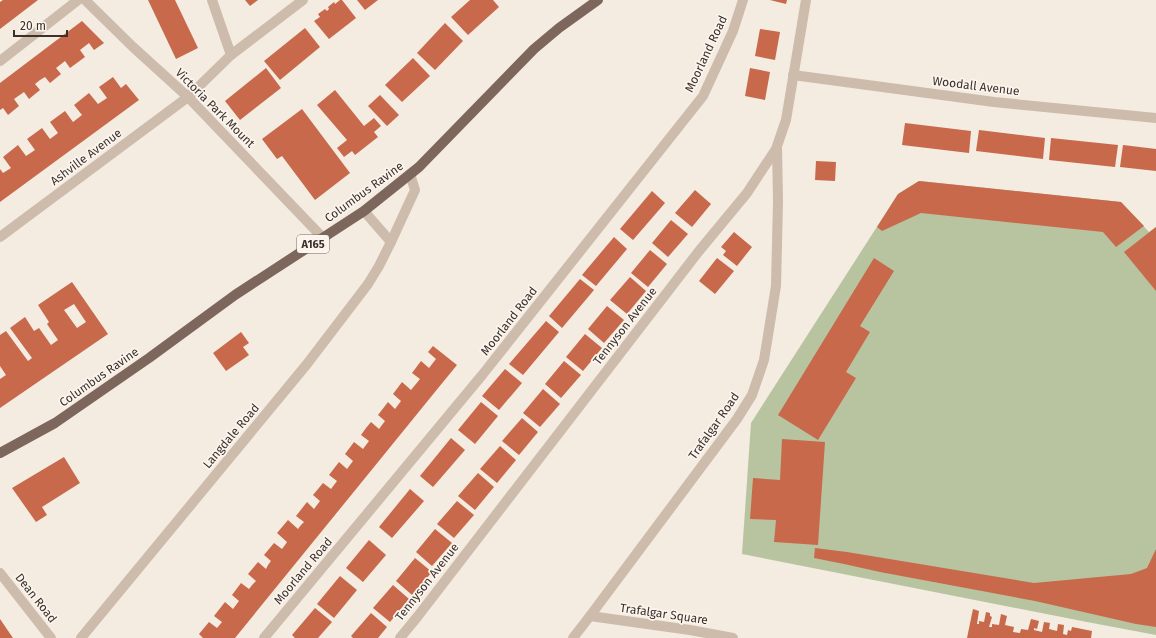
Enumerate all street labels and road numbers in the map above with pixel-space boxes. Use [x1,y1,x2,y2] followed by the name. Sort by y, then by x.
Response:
[682,13,730,95] street label: Moorland Road
[173,66,258,151] street label: Victoria Park Mount
[932,74,1020,98] street label: Woodall Avenue
[48,126,124,188] street label: Ashville Avenue
[322,159,406,225] street label: Columbus Ravine
[297,235,329,253] road number: A165
[478,284,540,358] street label: Moorland Road
[590,284,660,368] street label: Tennyson Avenue
[57,344,141,410] street label: Columbus Ravine
[686,390,742,462] street label: Trafalgar Road
[200,401,262,471] street label: Langdale Road
[271,535,335,607] street label: Moorland Road
[392,540,462,624] street label: Tennyson Avenue
[12,571,60,625] street label: Dean Road
[619,601,709,627] street label: Trafalgar Square

